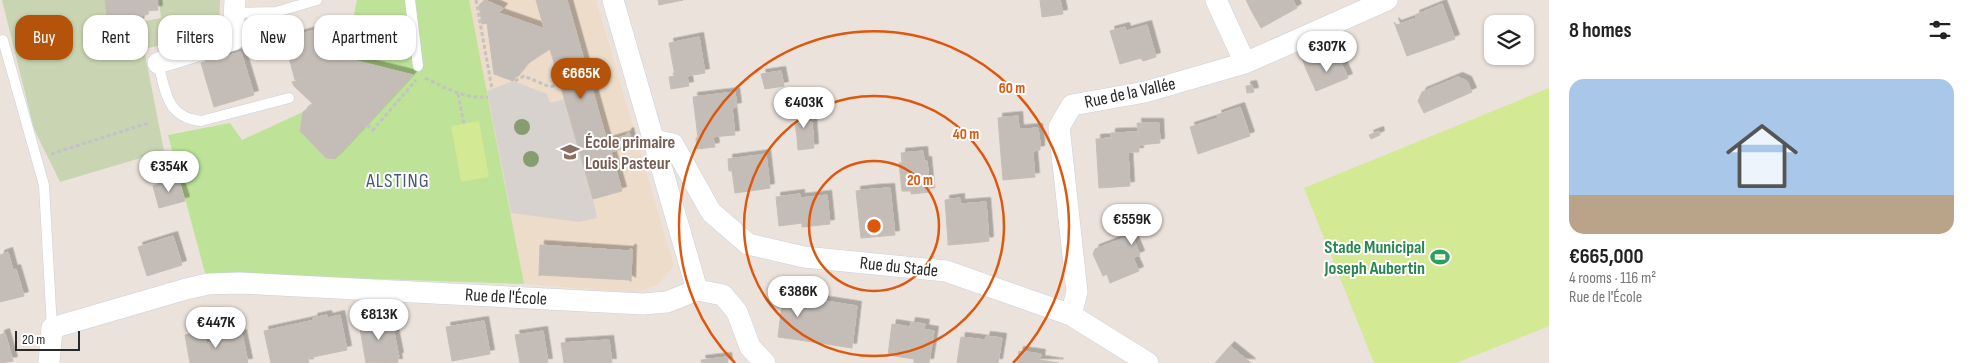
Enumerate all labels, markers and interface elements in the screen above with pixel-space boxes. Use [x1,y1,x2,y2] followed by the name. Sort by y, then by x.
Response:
[15,15,73,60] chip: Buy
[83,15,148,60] chip: Rent
[158,15,232,60] chip: Filters
[242,15,304,60] chip: New
[314,15,416,60] chip: Apartment
[1484,15,1534,65] map controls
[1484,15,1534,65] button: layers
[1926,16,1954,44] icon: filters
[1569,18,1632,43] text: 8 homes
[1292,30,1362,73] pin: €307K
[1308,37,1346,56] text: €307K
[546,58,616,100] pin: €665K
[562,64,600,83] text: €665K
[1083,73,1177,113] street label: Rue de la Vallée
[999,79,1025,98] text: 60 m
[769,86,839,129] pin: €403K
[785,93,823,112] text: €403K
[1717,111,1807,201] icon: home
[953,125,979,144] text: 40 m
[585,132,675,174] place label: École primaire Louis Pasteur
[559,141,581,163] school or university icon: École primaire Louis Pasteur
[134,150,204,193] pin: €354K
[150,157,188,176] text: €354K
[365,169,430,193] district label: ALSTING
[907,171,933,190] text: 20 m
[1097,204,1167,246] pin: €559K
[1113,210,1151,229] text: €559K
[865,217,883,235] centre of rings
[1324,237,1425,279] place label: Stade Municipal Joseph Aubertin
[1569,244,1643,269] text: €665,000
[1429,246,1451,268] sports icon: Stade Municipal Joseph Aubertin
[859,252,939,282] street label: Rue du Stade
[1569,269,1656,288] text: 4 rooms · 116 m²
[763,276,833,318] pin: €386K
[779,282,817,301] text: €386K
[464,284,548,310] street label: Rue de l'École
[1569,288,1642,307] text: Rue de l'École
[344,298,414,341] pin: €813K
[360,305,398,324] text: €813K
[181,306,251,349] pin: €447K
[197,313,235,332] text: €447K
[15,328,80,351] scale bar
[22,331,45,348] text: 20 m

